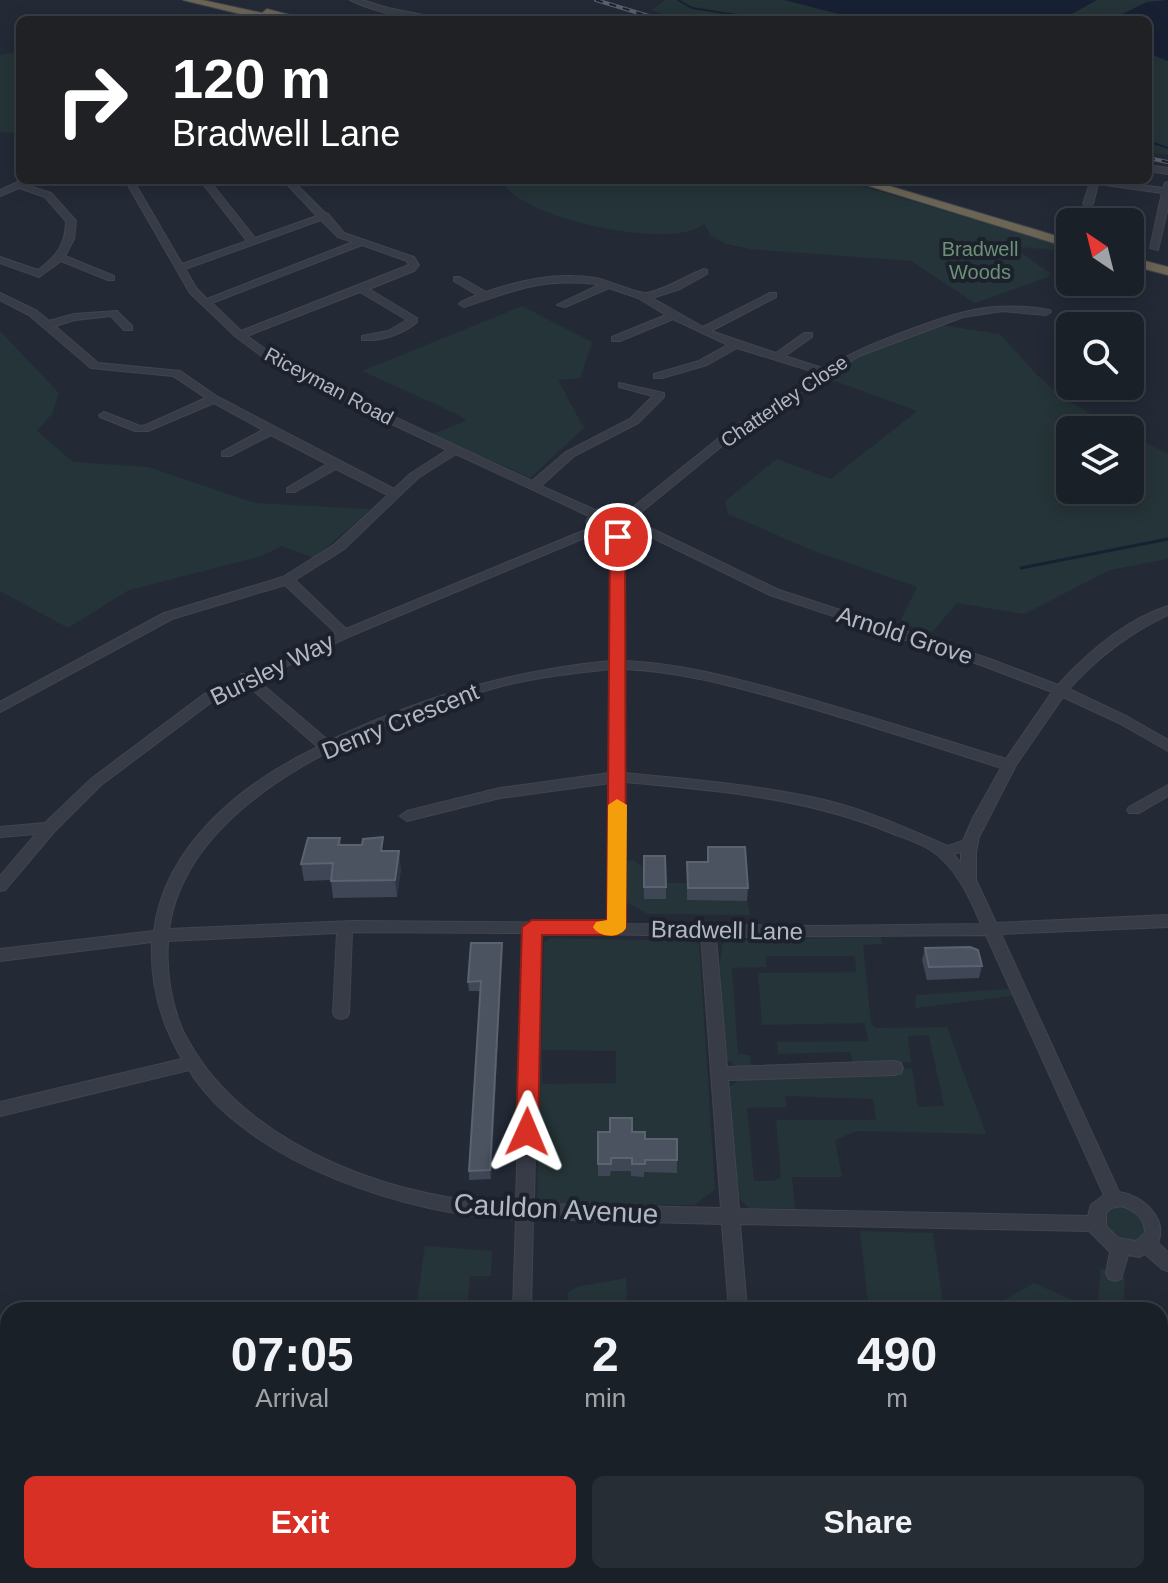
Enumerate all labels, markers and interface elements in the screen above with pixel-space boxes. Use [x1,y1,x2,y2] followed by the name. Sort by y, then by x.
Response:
[172,47,331,110] text: 120 m
[40,48,144,152] icon: right
[172,113,400,154] text: Bradwell Lane
[1056,208,1144,296] north arrow
[1056,208,1144,504] map controls
[942,238,1018,283] park label: Bradwell Woods
[1056,312,1144,400] button: search
[261,343,397,429] street label: Riceyman Road
[717,351,851,451] street label: Chatterley Close
[1056,416,1144,504] button: layers
[584,503,652,571] pin
[596,515,640,559] icon: arrive
[834,600,976,670] street label: Arnold Grove
[206,628,338,710] street label: Bursley Way
[318,677,483,765] street label: Denry Crescent
[651,915,803,945] street label: Bradwell Lane
[485,1090,569,1174] position arrow
[453,1188,659,1230] street label: Cauldon Avenue
[231,1328,354,1381] text: 07:05
[592,1328,619,1381] text: 2
[857,1328,937,1381] text: 490
[255,1383,329,1413] text: Arrival
[584,1383,626,1413] text: min
[886,1383,908,1413] text: m
[24,1476,576,1568] button: Exit
[592,1476,1144,1568] button: Share

